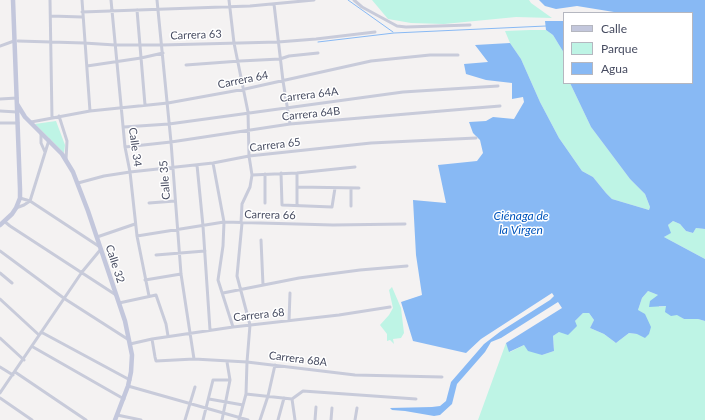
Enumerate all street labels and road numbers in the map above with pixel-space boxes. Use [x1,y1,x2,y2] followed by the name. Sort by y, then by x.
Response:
[170,28,222,42] street label: Carrera 63
[217,69,269,91] street label: Carrera 64
[279,85,339,105] street label: Carrera 64A
[281,104,341,124] street label: Carrera 64B
[126,127,144,167] street label: Calle 34
[249,135,301,155] street label: Carrera 65
[157,160,173,200] street label: Calle 35
[244,208,296,222] street label: Carrera 66
[103,243,127,285] street label: Calle 32
[233,306,285,324] street label: Carrera 68
[268,349,328,369] street label: Carrera 68A

